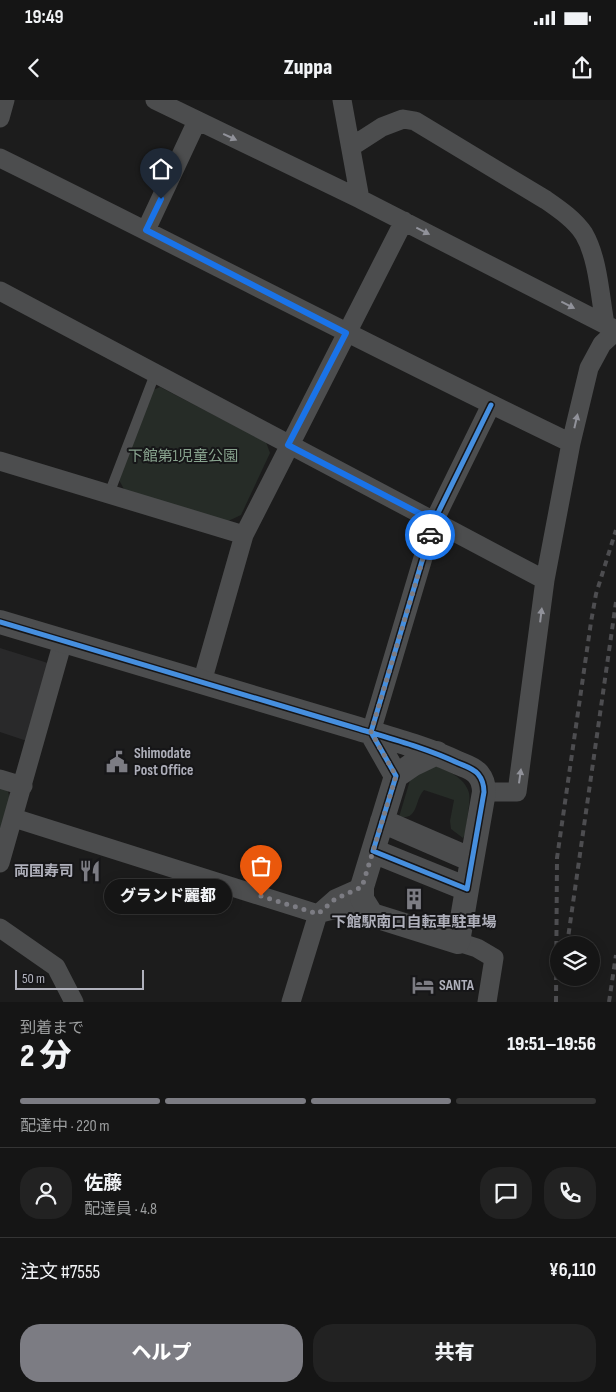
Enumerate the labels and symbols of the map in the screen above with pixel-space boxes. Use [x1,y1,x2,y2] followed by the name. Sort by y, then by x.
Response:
[223,133,237,141] one-way arrow
[140,148,182,199] pin
[416,227,431,235] one-way arrow
[561,301,575,309] one-way arrow
[572,413,580,428] one-way arrow
[128,447,238,466] park label: 下館第1児童公園
[405,510,455,560] courier
[537,607,545,623] one-way arrow
[134,744,194,780] place label: Shimodate Post Office
[104,749,130,775] public building icon: Shimodate Post Office
[516,768,524,784] one-way arrow
[240,845,282,896] pin
[77,858,103,884] restaurant icon: 両国寿司
[14,862,74,881] place label: 両国寿司
[104,878,231,914] callout: グランド麗都
[401,886,427,912] building icon: 下館駅南口自転車駐車場
[331,913,497,932] place label: 下館駅南口自転車駐車場
[15,967,144,990] scale bar
[410,972,436,998] hotel icon: SANTA
[439,976,475,995] place label: SANTA

